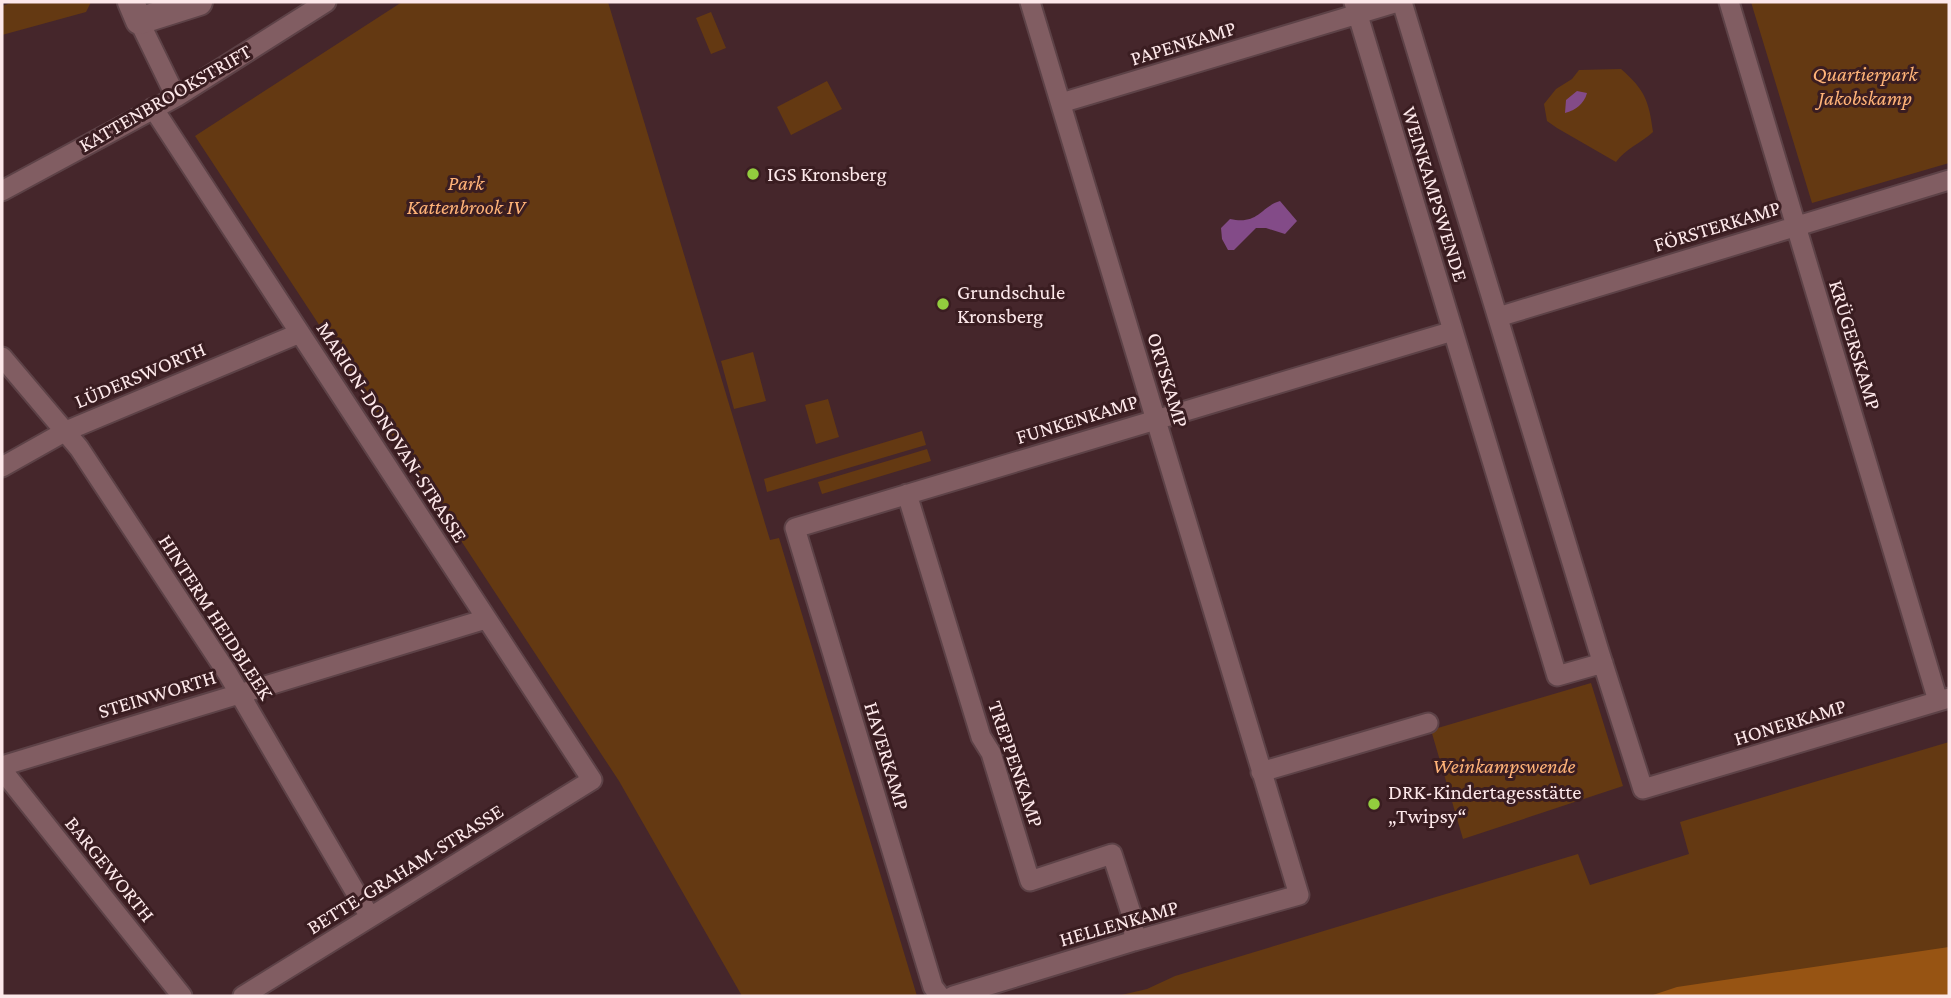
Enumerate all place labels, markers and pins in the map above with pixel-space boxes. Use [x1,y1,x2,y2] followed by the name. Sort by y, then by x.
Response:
[767,162,887,186] place label: IGS Kronsberg
[745,166,761,182] marker: IGS Kronsberg
[957,280,1065,328] place label: Grundschule Kronsberg
[935,296,951,312] marker: Grundschule Kronsberg
[1388,780,1581,828] place label: DRK-Kindertagesstätte „Twipsy“
[1366,796,1382,812] marker: DRK-Kindertagesstätte „Twipsy“

